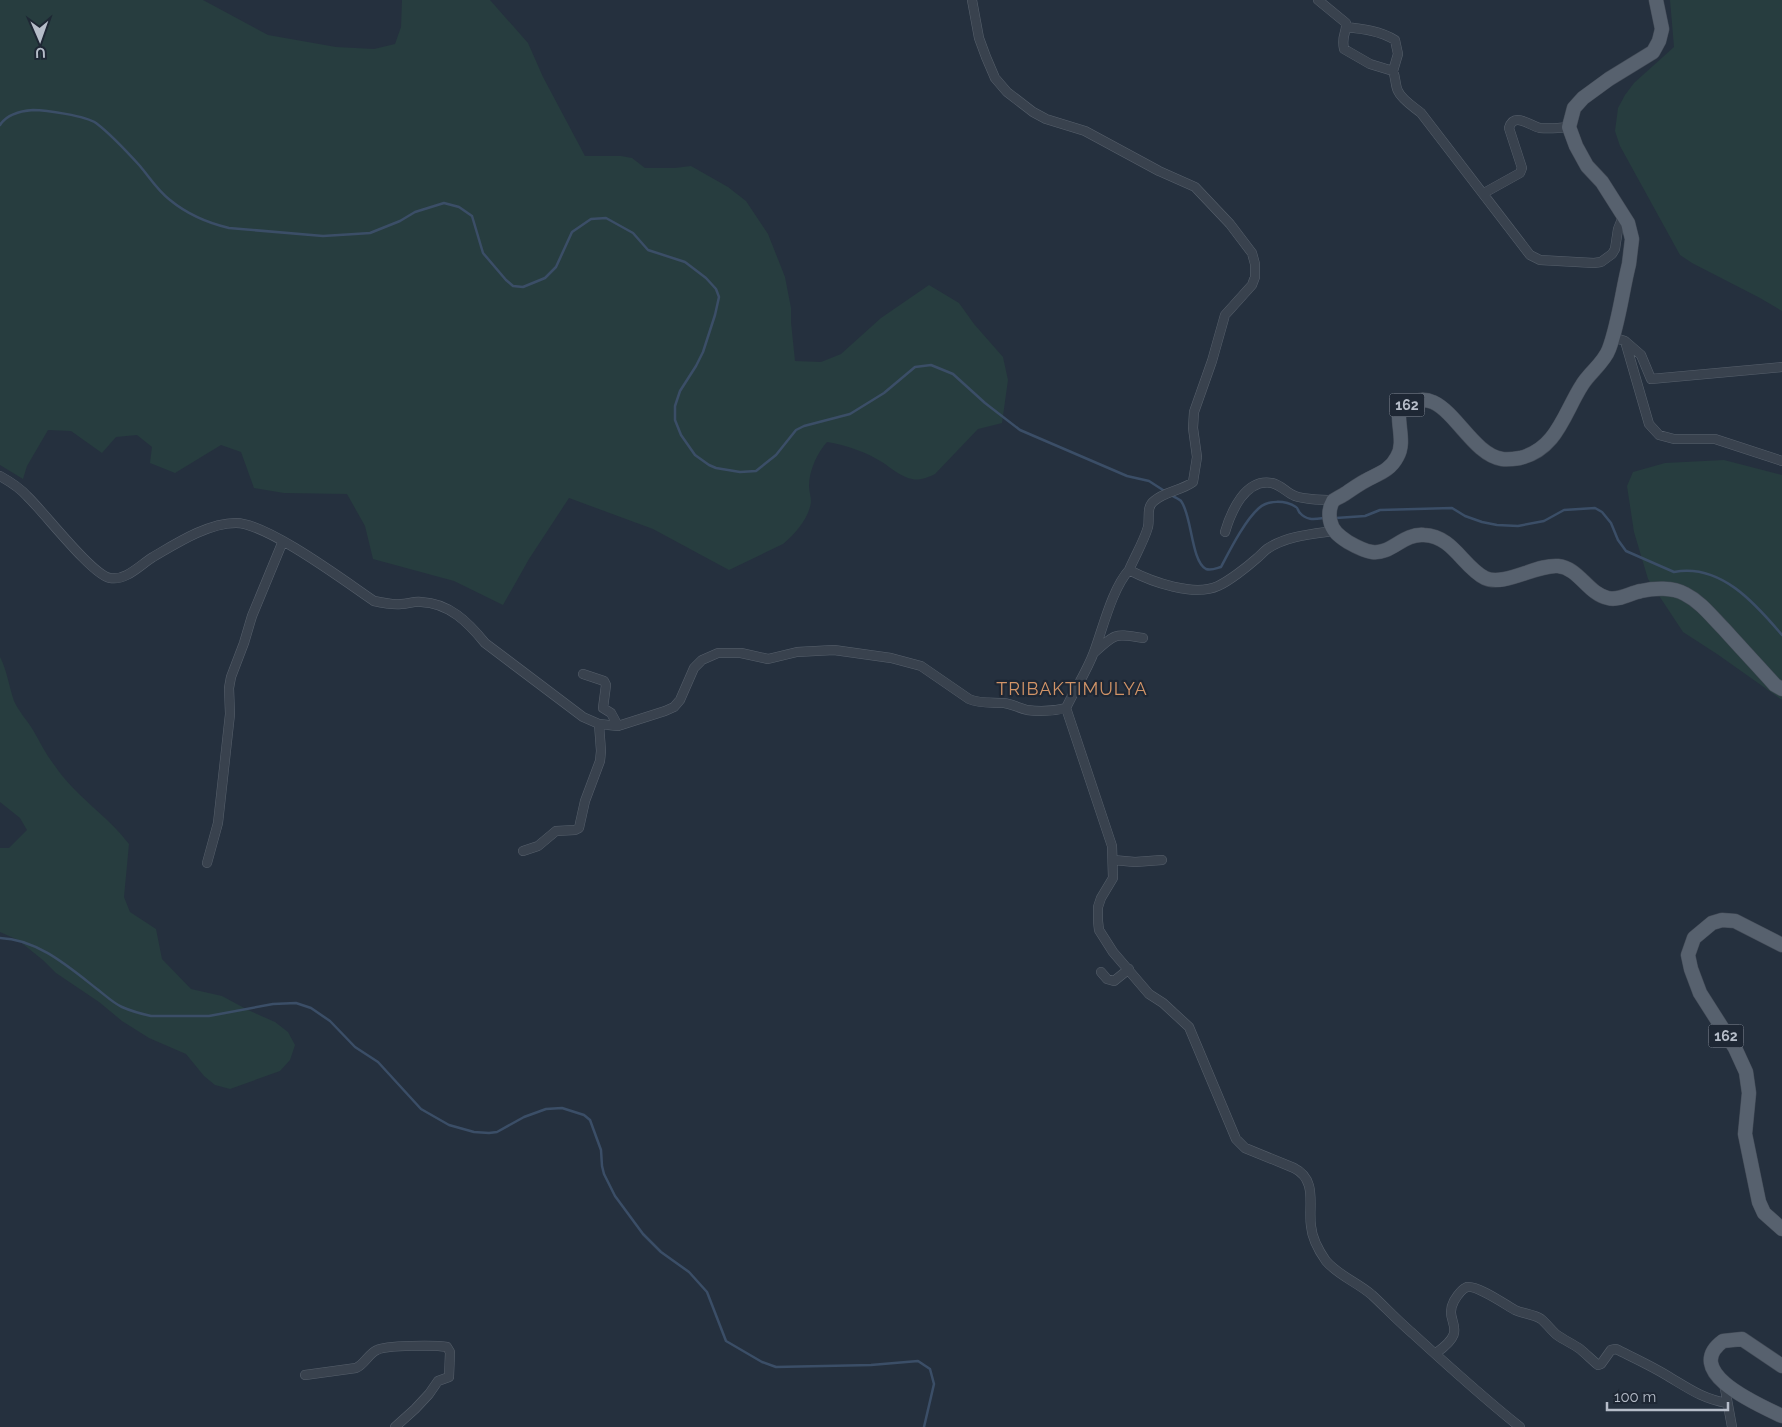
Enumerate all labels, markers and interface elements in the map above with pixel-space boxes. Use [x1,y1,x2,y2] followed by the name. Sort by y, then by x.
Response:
[15,15,65,65] north arrow
[35,45,46,61] text: U
[1390,394,1424,416] road number: 162
[996,678,1148,699] district label: TRIBAKTIMULYA
[1708,1024,1744,1048] road number: 162
[1607,1380,1728,1412] scale bar
[1614,1388,1656,1406] text: 100 m

